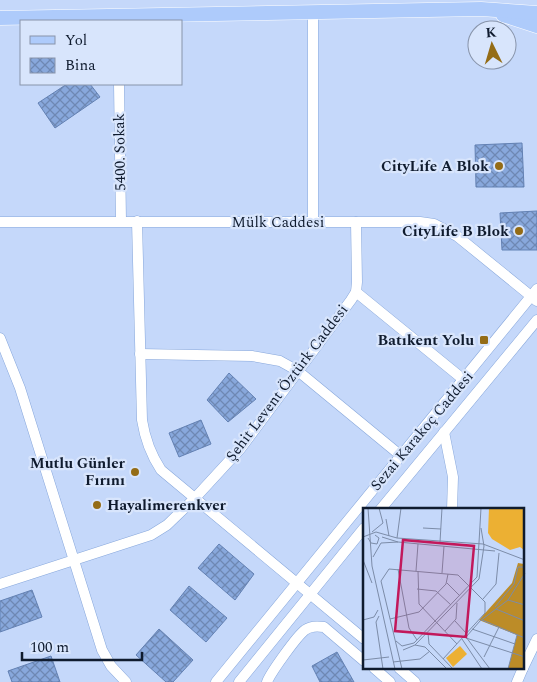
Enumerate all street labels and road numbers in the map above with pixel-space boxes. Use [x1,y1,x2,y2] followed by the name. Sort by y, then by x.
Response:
[108,113,132,191] street label: 5400. Sokak
[232,211,324,234] street label: Mülk Caddesi
[220,300,354,466] street label: Şehit Levent Öztürk Caddesi
[365,366,479,496] street label: Sezai Karakoç Caddesi

